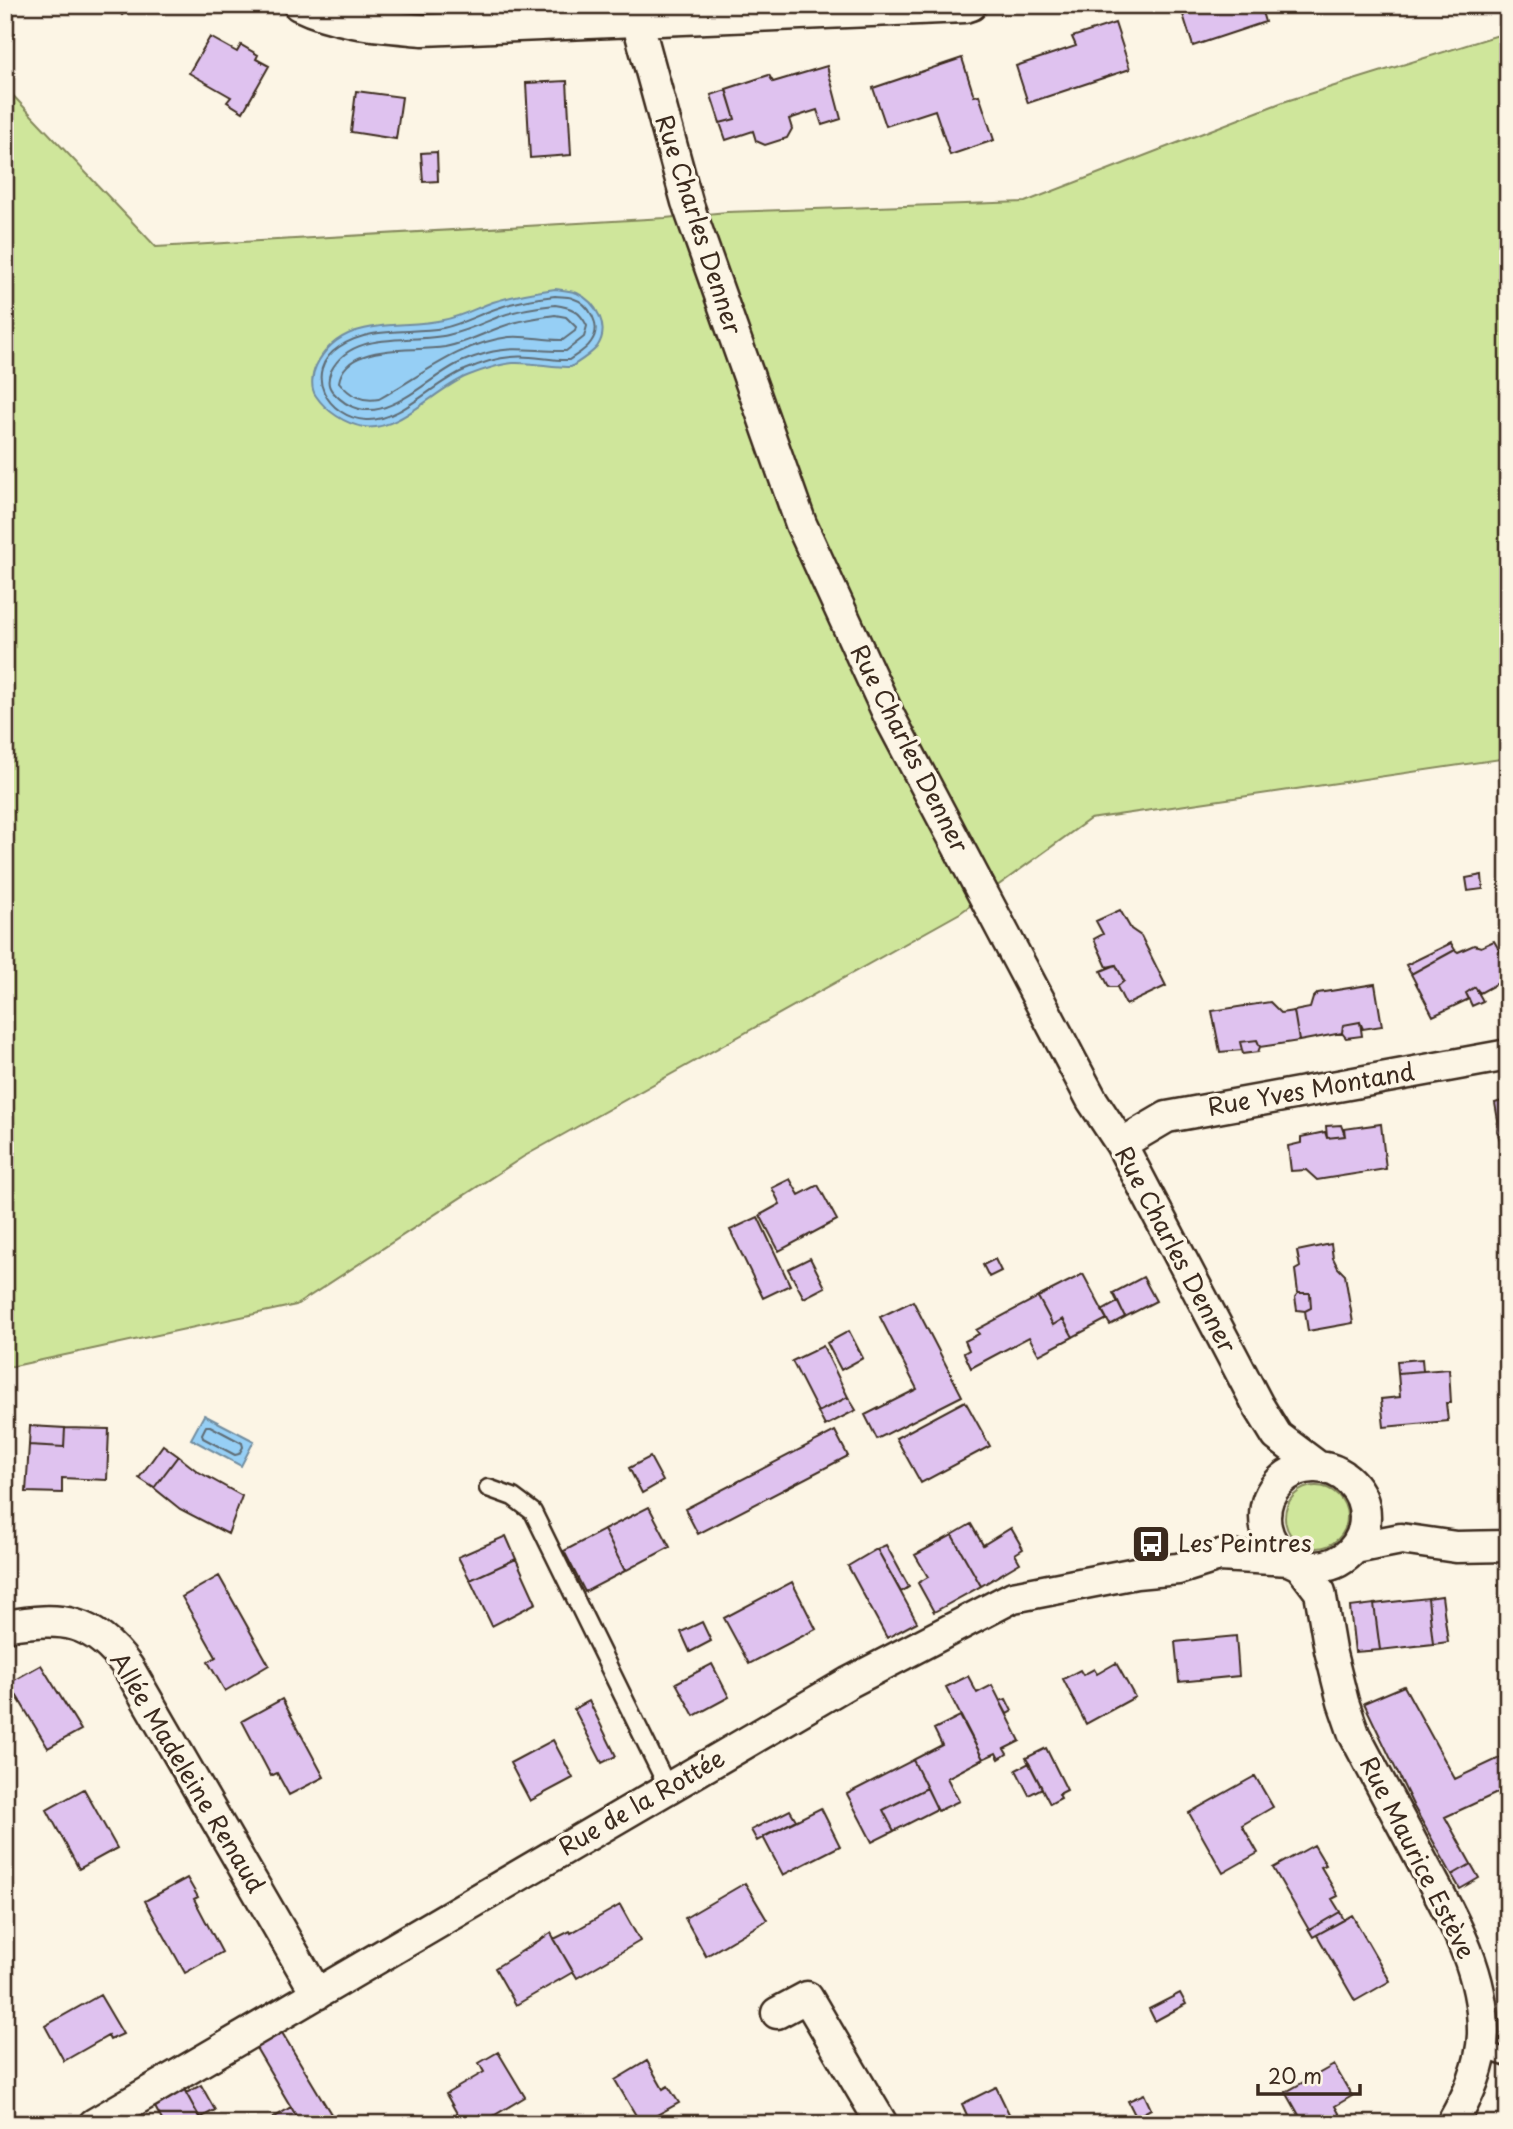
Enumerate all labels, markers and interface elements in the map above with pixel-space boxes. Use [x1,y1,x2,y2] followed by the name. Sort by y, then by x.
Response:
[647,110,753,340] street label: Rue Charles Denner
[843,638,979,859] street label: Rue Charles Denner
[1205,1052,1417,1124] street label: Rue Yves Montand
[1107,1139,1247,1359] street label: Rue Charles Denner
[1130,1523,1172,1565] bus stop icon: Les Peintres
[1178,1524,1312,1560] place label: Les Peintres
[103,1645,275,1899] street label: Allée Madeleine Renaud
[551,1739,731,1864] street label: Rue de la Rottée
[1352,1750,1485,1965] street label: Rue Maurice Estève
[1258,2052,1359,2096] scale bar
[1268,2059,1322,2091] text: 20 m

